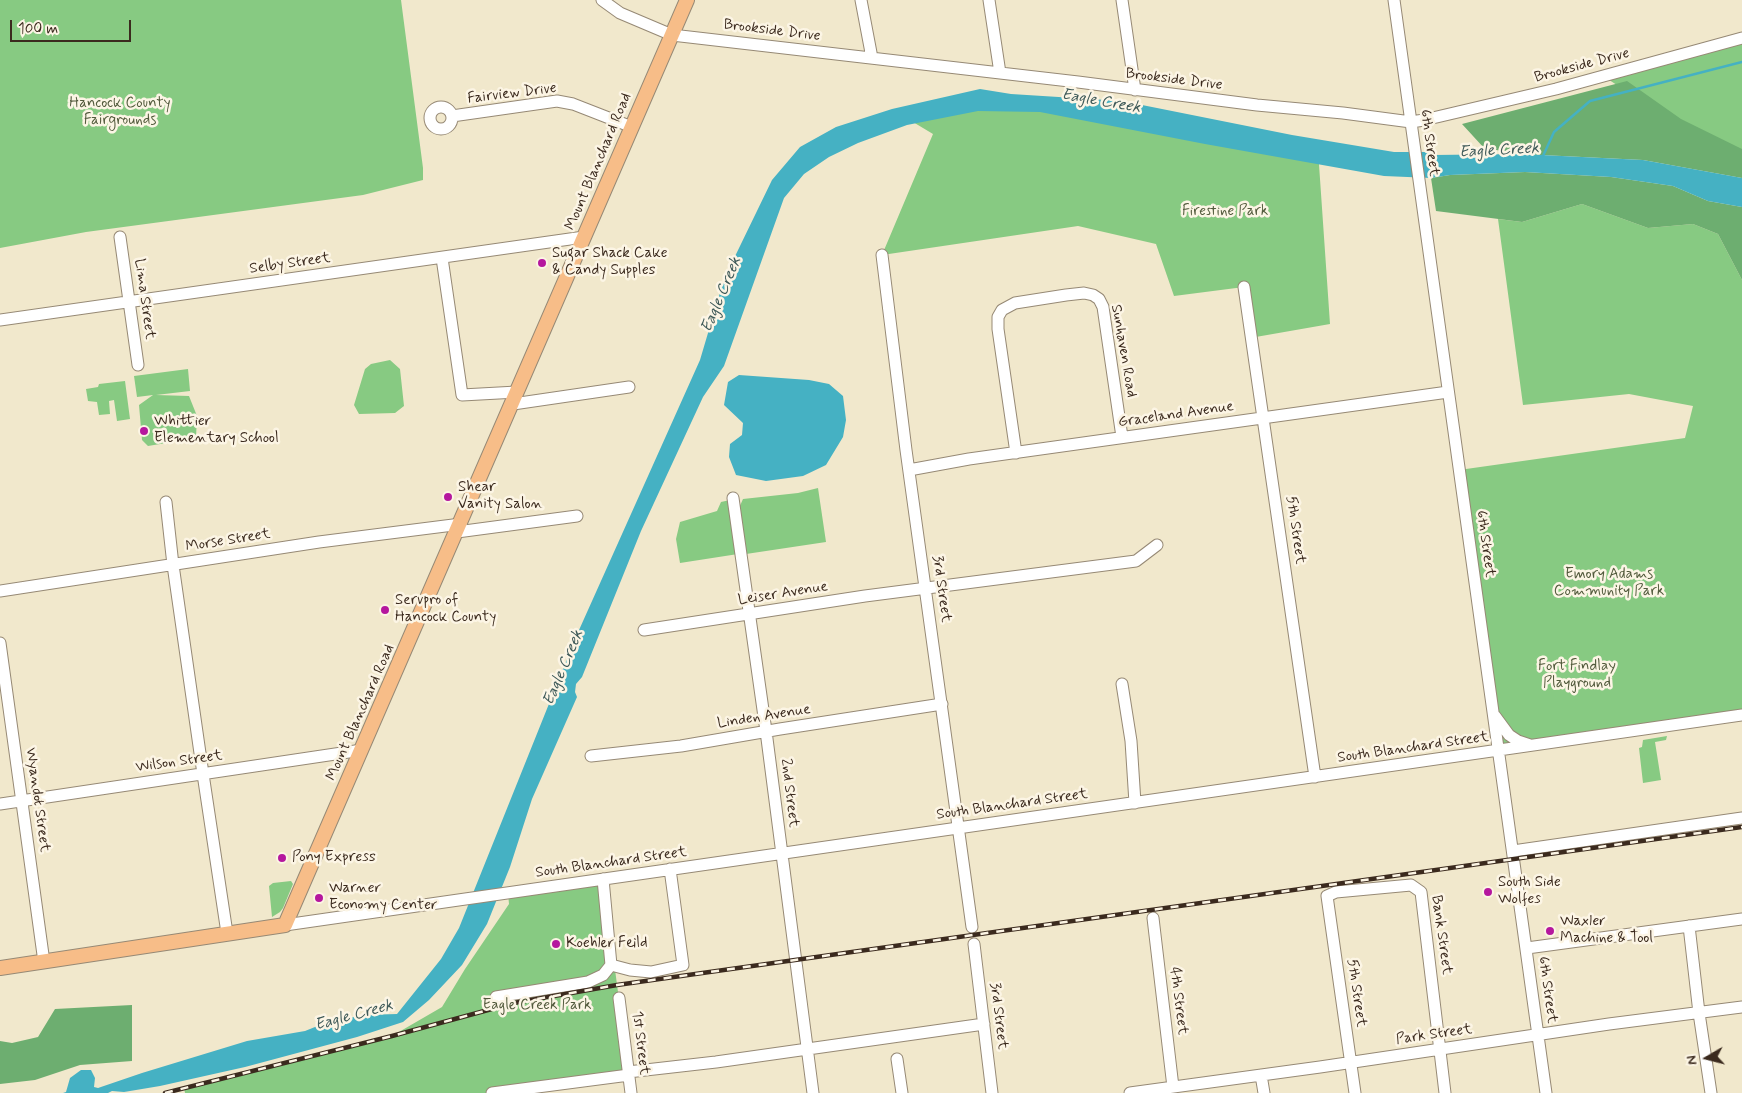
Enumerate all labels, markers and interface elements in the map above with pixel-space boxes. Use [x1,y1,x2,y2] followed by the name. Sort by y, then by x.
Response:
[12,10,134,42] scale bar
[722,16,822,46] street label: Brookside Drive
[18,19,58,39] text: 100 m
[1533,45,1631,87] street label: Brookside Drive
[1124,65,1224,95] street label: Brookside Drive
[466,80,558,108] street label: Fairview Drive
[1060,86,1142,118] water label: Eagle Creek
[562,91,636,233] street label: Mount Blanchard Road
[69,95,171,130] park label: Hancock County Fairgrounds
[1415,108,1443,178] street label: 6th Street
[1459,139,1539,163] water label: Eagle Creek
[1182,203,1268,221] park label: Firestine Park
[552,245,667,280] place label: Sugar Shack Cake & Candy Supples
[248,249,332,279] street label: Selby Street
[698,254,746,336] water label: Eagle Creek
[536,257,548,269] marker: Sugar Shack Cake & Candy Supples
[129,258,159,340] street label: Lima Street
[1106,303,1140,399] street label: Sunhaven Road
[1117,398,1235,432] street label: Graceland Avenue
[154,413,279,448] place label: Whittier Elementary School
[138,425,150,437] marker: Whittier Elementary School
[458,479,542,514] place label: Shear Vanity Salon
[442,491,454,503] marker: Shear Vanity Salon
[1281,495,1309,565] street label: 5th Street
[1471,509,1499,579] street label: 6th Street
[184,525,272,557] street label: Morse Street
[927,554,955,624] street label: 3rd Street
[1554,566,1664,601] park label: Emory Adams Community Park
[737,578,829,610] street label: Leiser Avenue
[395,592,496,627] place label: Servpro of Hancock County
[379,604,391,616] marker: Servpro of Hancock County
[540,627,588,709] water label: Eagle Creek
[323,642,399,784] street label: Mount Blanchard Road
[1538,658,1616,693] park label: Fort Findlay Playground
[716,701,812,733] street label: Linden Avenue
[1336,728,1490,768] street label: South Blanchard Street
[21,747,53,853] street label: Wyandot Street
[135,747,223,777] street label: Wilson Street
[776,757,802,829] street label: 2nd Street
[935,785,1089,825] street label: South Blanchard Street
[534,843,688,883] street label: South Blanchard Street
[292,849,376,867] place label: Pony Express
[276,852,288,864] marker: Pony Express
[1498,874,1561,909] place label: South Side Wolfes
[329,880,437,915] place label: Warner Economy Center
[1482,886,1494,898] marker: South Side Wolfes
[313,892,325,904] marker: Warner Economy Center
[1427,894,1455,976] street label: Bank Street
[1560,913,1653,948] place label: Waxler Machine & Tool
[1544,925,1556,937] marker: Waxler Machine & Tool
[566,935,648,953] place label: Koehler Feild
[550,938,562,950] marker: Koehler Feild
[1533,955,1561,1025] street label: 6th Street
[1342,958,1370,1028] street label: 5th Street
[1165,966,1191,1036] street label: 4th Street
[985,981,1011,1051] street label: 3rd Street
[313,996,395,1036] water label: Eagle Creek
[483,997,591,1015] park label: Eagle Creek Park
[627,1010,653,1076] street label: 1st Street
[1395,1021,1473,1049] street label: Park Street
[1682,1033,1732,1083] north arrow
[1683,1054,1702,1066] text: N

